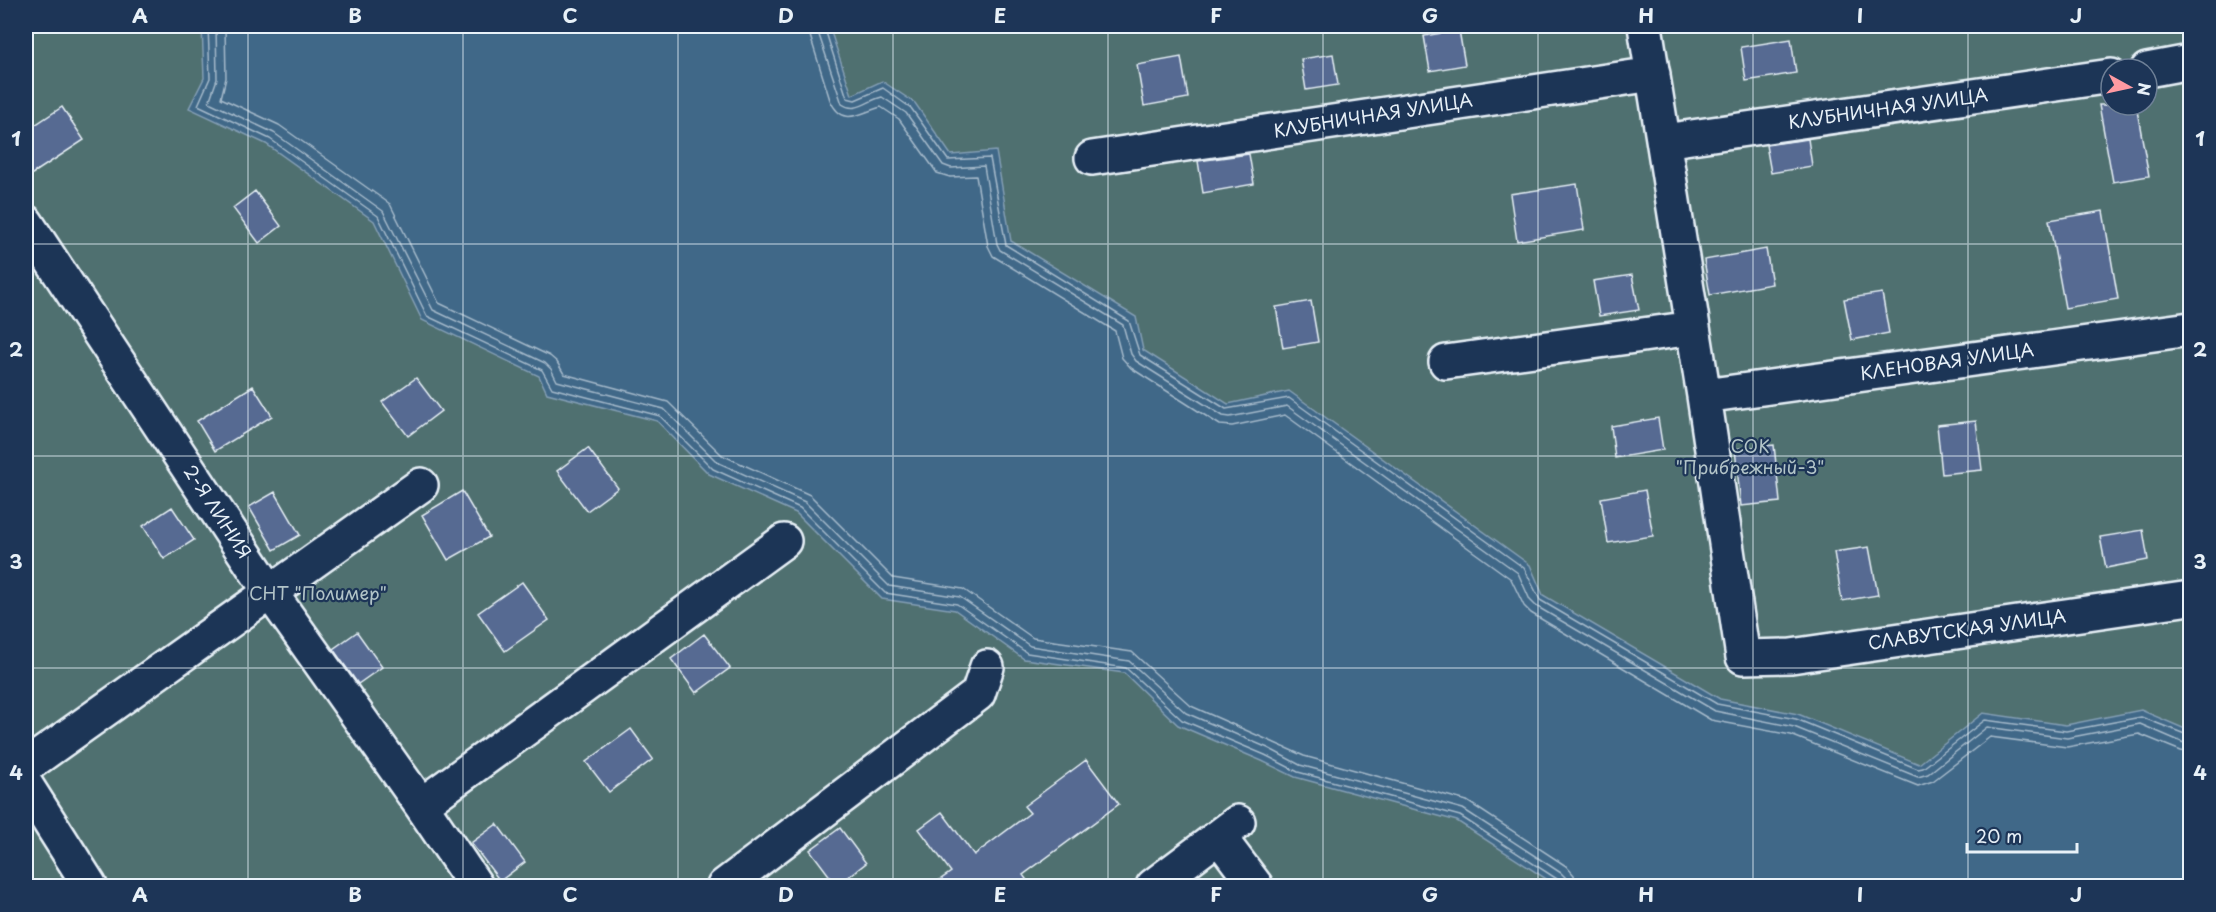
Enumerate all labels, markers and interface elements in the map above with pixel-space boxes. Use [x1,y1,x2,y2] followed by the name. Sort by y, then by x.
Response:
[132,0,148,30] text: A
[348,0,362,30] text: B
[562,0,578,30] text: C
[778,0,794,30] text: D
[994,0,1006,30] text: E
[1210,0,1222,30] text: F
[1422,0,1438,30] text: G
[1638,0,1654,30] text: H
[1857,0,1863,30] text: I
[2070,0,2082,30] text: J
[2099,57,2159,117] north arrow
[1786,80,1990,135] street label: КЛУБНИЧНАЯ УЛИЦА
[2132,81,2158,97] text: N
[1271,85,1475,144] street label: КЛУБНИЧНАЯ УЛИЦА
[11,123,21,153] text: 1
[2195,123,2205,153] text: 1
[9,334,23,364] text: 2
[2193,334,2207,364] text: 2
[1858,335,2036,386] street label: КЛЕНОВАЯ УЛИЦА
[1676,432,1824,480] park label: СОК "Прибрежный-3"
[178,459,259,563] street label: 2-Я ЛИНИЯ
[9,546,23,576] text: 3
[2193,546,2207,576] text: 3
[249,579,387,606] park label: СНТ "Полимер"
[1866,601,2068,656] street label: СЛАВУТСКАЯ УЛИЦА
[9,757,23,787] text: 4
[2193,757,2207,787] text: 4
[1967,816,2076,854] scale bar
[1976,822,2022,849] text: 20 m
[132,879,148,909] text: A
[348,879,362,909] text: B
[562,879,578,909] text: C
[778,879,794,909] text: D
[994,879,1006,909] text: E
[1210,879,1222,909] text: F
[1422,879,1438,909] text: G
[1638,879,1654,909] text: H
[1857,879,1863,909] text: I
[2070,879,2082,909] text: J

